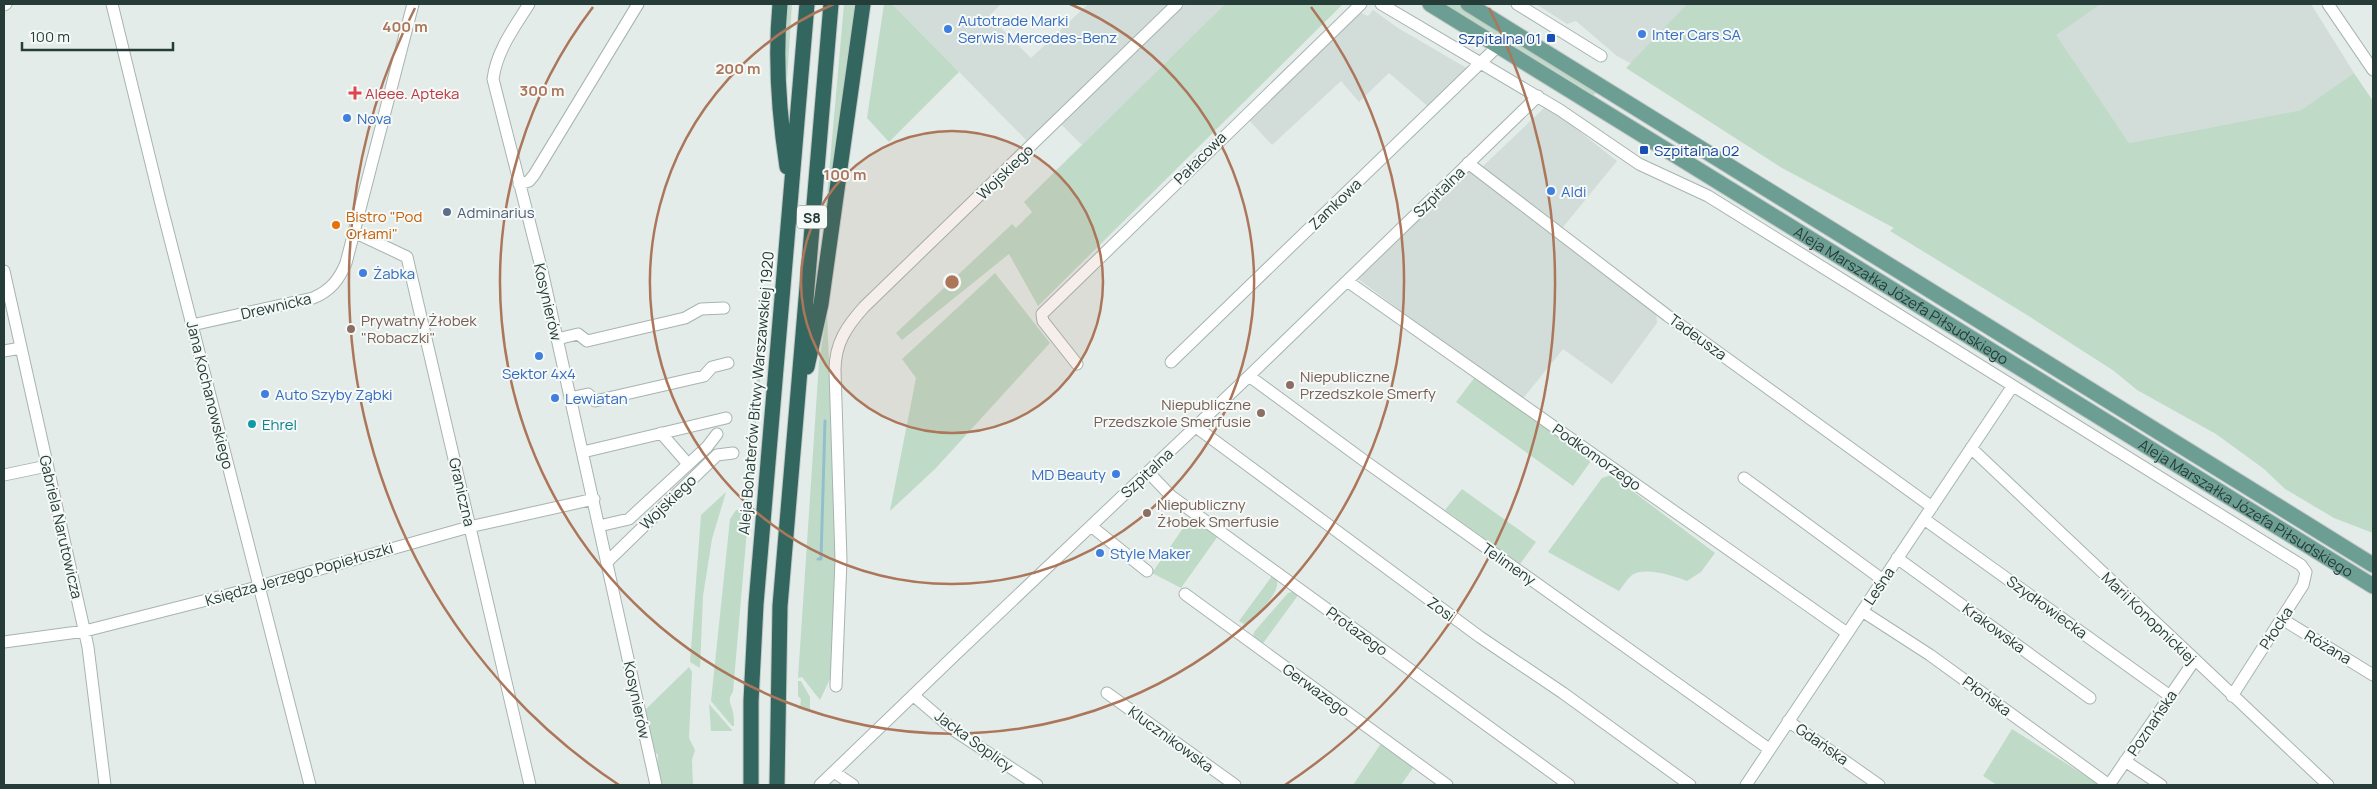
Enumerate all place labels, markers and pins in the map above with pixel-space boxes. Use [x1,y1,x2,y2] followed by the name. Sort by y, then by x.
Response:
[958,10,1117,48] place label: Autotrade Marki Serwis Mercedes-Benz
[942,23,954,35] marker: Autotrade Marki Serwis Mercedes-Benz
[1652,24,1742,45] place label: Inter Cars SA
[1458,28,1541,49] place label: Szpitalna 01
[1636,28,1648,40] marker: Inter Cars SA
[1545,32,1557,44] marker: Szpitalna 01
[365,83,459,104] place label: Aleee. Apteka
[349,87,361,99] marker: Aleee. Apteka
[357,108,391,129] place label: Nova
[341,112,353,124] marker: Nova
[1654,140,1739,161] place label: Szpitalna 02
[1638,144,1650,156] marker: Szpitalna 02
[1561,181,1586,202] place label: Aldi
[1545,185,1557,197] marker: Aldi
[457,202,535,223] place label: Adminarius
[346,206,422,244] place label: Bistro "Pod Orłami"
[441,206,453,218] marker: Adminarius
[330,219,342,231] marker: Bistro "Pod Orłami"
[373,263,415,284] place label: Żabka
[357,267,369,279] marker: Żabka
[943,273,961,291] centre of rings
[361,310,477,348] place label: Prywatny Żłobek "Robaczki"
[345,323,357,335] marker: Prywatny Żłobek "Robaczki"
[533,350,545,362] marker: Sektor 4x4
[502,363,576,384] place label: Sektor 4x4
[1300,366,1436,404] place label: Niepubliczne Przedszkole Smerfy
[1284,379,1296,391] marker: Niepubliczne Przedszkole Smerfy
[275,384,393,405] place label: Auto Szyby Ząbki
[259,388,271,400] marker: Auto Szyby Ząbki
[565,388,628,409] place label: Lewiatan
[549,392,561,404] marker: Lewiatan
[1094,394,1251,432] place label: Niepubliczne Przedszkole Smerfusie
[1255,407,1267,419] marker: Niepubliczne Przedszkole Smerfusie
[262,414,297,435] place label: Ehrel
[246,418,258,430] marker: Ehrel
[1032,464,1106,485] place label: MD Beauty
[1110,468,1122,480] marker: MD Beauty
[1157,494,1279,532] place label: Niepubliczny Żłobek Smerfusie
[1141,507,1153,519] marker: Niepubliczny Żłobek Smerfusie
[1110,543,1191,564] place label: Style Maker
[1094,547,1106,559] marker: Style Maker

